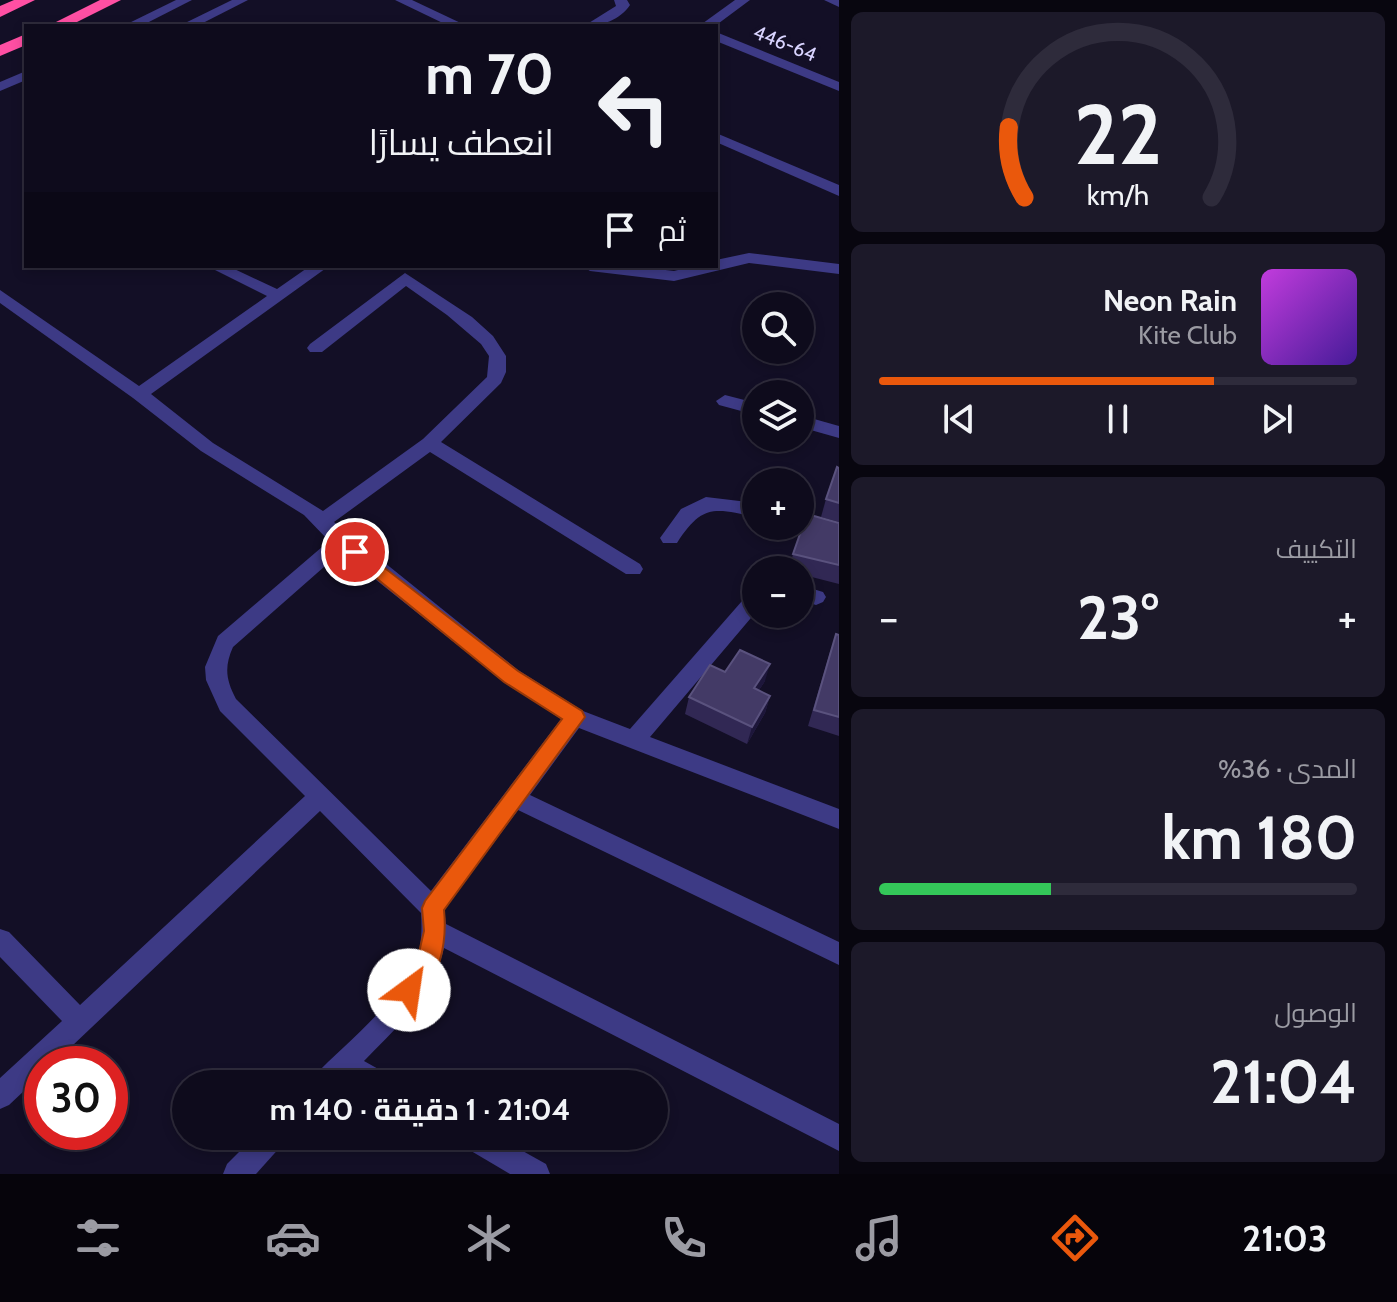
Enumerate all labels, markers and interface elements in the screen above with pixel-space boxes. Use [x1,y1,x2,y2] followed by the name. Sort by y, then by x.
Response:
[750,20,820,67] street label: 446-64
[425,40,554,108] text: 70 m
[582,56,686,160] icon: left
[1074,84,1162,185] text: 22
[368,120,554,164] text: انعطف يسارًا
[1087,177,1149,212] text: km/h
[598,208,642,252] icon: arrive
[658,212,686,249] text: ثم
[1103,282,1237,319] text: Neon Rain
[742,292,814,628] map controls
[742,292,814,364] button: search
[1138,319,1237,351] text: Kite Club
[742,380,814,452] button: layers
[937,397,981,441] icon: previous
[1096,397,1140,441] icon: pause
[1255,397,1299,441] icon: next
[742,468,814,540] button: +
[321,518,389,586] pin
[333,530,377,574] icon: arrive
[1275,533,1357,565] text: التكييف
[742,556,814,628] button: −
[1077,581,1159,654] text: 23°
[879,591,898,644] text: −
[1338,591,1357,644] text: +
[1218,753,1357,785] text: المدى · 36%
[1162,801,1357,874] text: 180 km
[367,948,451,1032] position arrow
[1274,997,1357,1029] text: الوصول
[1210,1045,1357,1118] text: 21:04
[24,1046,128,1150] speed limit sign: 30
[270,1091,570,1128] text: 21:04 · 1 دقيقة · 140 m
[70,1210,126,1266] icon: filters
[265,1210,321,1266] icon: car
[461,1210,517,1266] icon: climate
[656,1210,712,1266] icon: phone
[851,1210,907,1266] icon: music
[1047,1210,1103,1266] icon: directions
[1242,1216,1327,1260] text: 21:03

